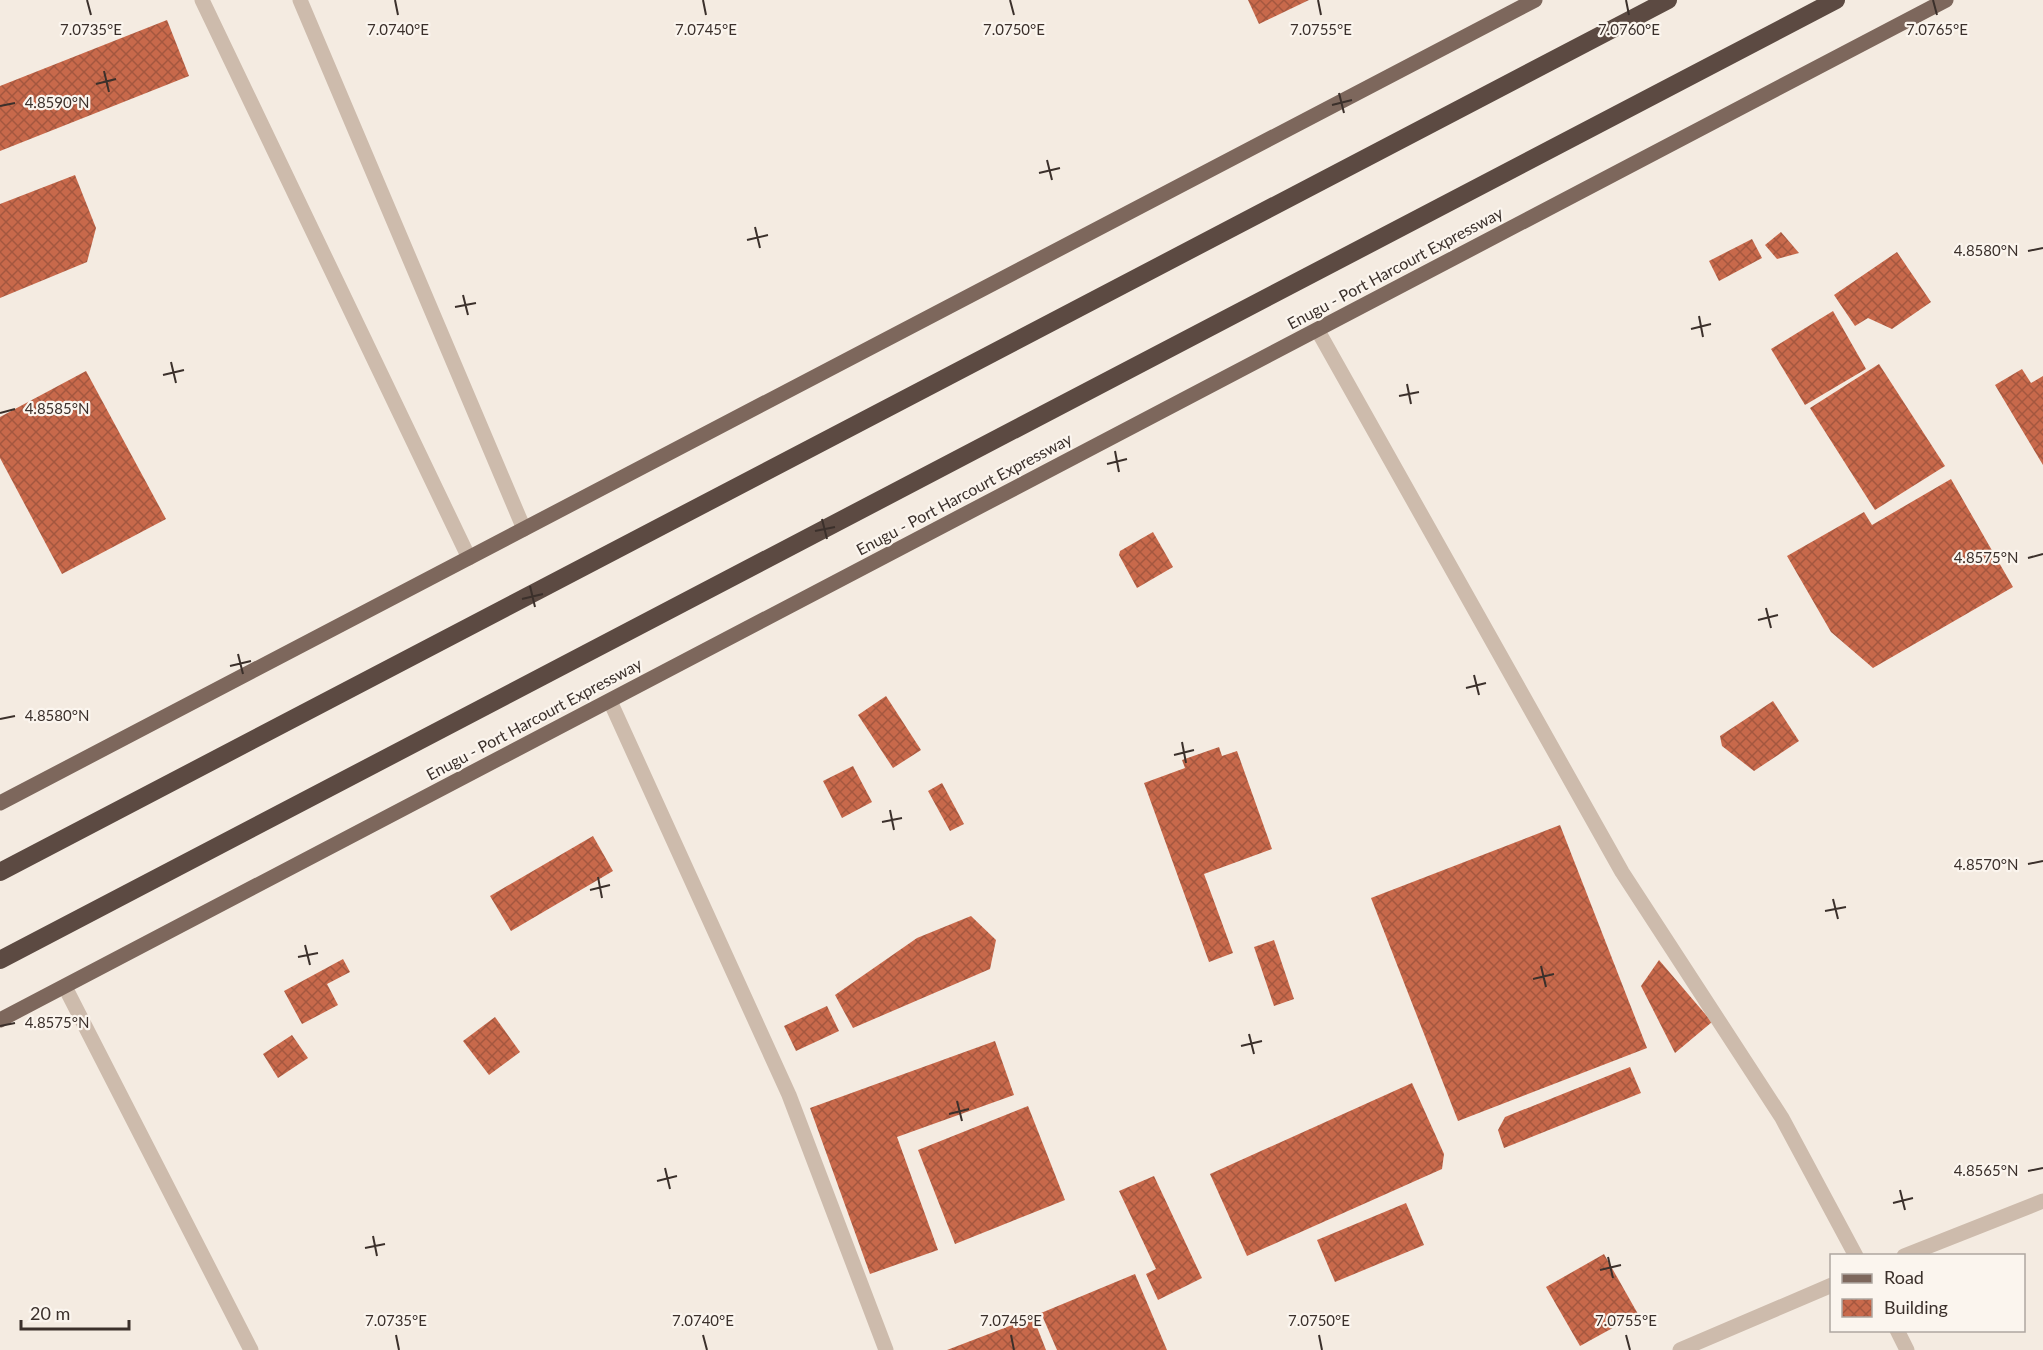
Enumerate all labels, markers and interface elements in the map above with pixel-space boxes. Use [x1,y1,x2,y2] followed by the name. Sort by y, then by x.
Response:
[60,20,122,38] text: 7.0735°E
[367,20,429,38] text: 7.0740°E
[675,20,737,38] text: 7.0745°E
[983,20,1045,38] text: 7.0750°E
[1290,20,1352,38] text: 7.0755°E
[1598,20,1660,38] text: 7.0760°E
[1906,20,1968,38] text: 7.0765°E
[25,93,89,111] text: 4.8590°N
[1284,202,1506,333] street label: Enugu - Port Harcourt Expressway
[1954,241,2018,259] text: 4.8580°N
[25,399,89,417] text: 4.8585°N
[853,428,1075,559] street label: Enugu - Port Harcourt Expressway
[1954,548,2018,566] text: 4.8575°N
[423,653,645,784] street label: Enugu - Port Harcourt Expressway
[25,706,89,724] text: 4.8580°N
[1954,855,2018,873] text: 4.8570°N
[25,1013,89,1031] text: 4.8575°N
[1954,1161,2018,1179] text: 4.8565°N
[1830,1254,2025,1332] legend
[1884,1266,1924,1288] text: Road
[21,1293,129,1331] scale bar
[1884,1296,1948,1318] text: Building
[30,1302,70,1324] text: 20 m
[365,1311,427,1329] text: 7.0735°E
[672,1311,734,1329] text: 7.0740°E
[980,1311,1042,1329] text: 7.0745°E
[1288,1311,1350,1329] text: 7.0750°E
[1595,1311,1657,1329] text: 7.0755°E

